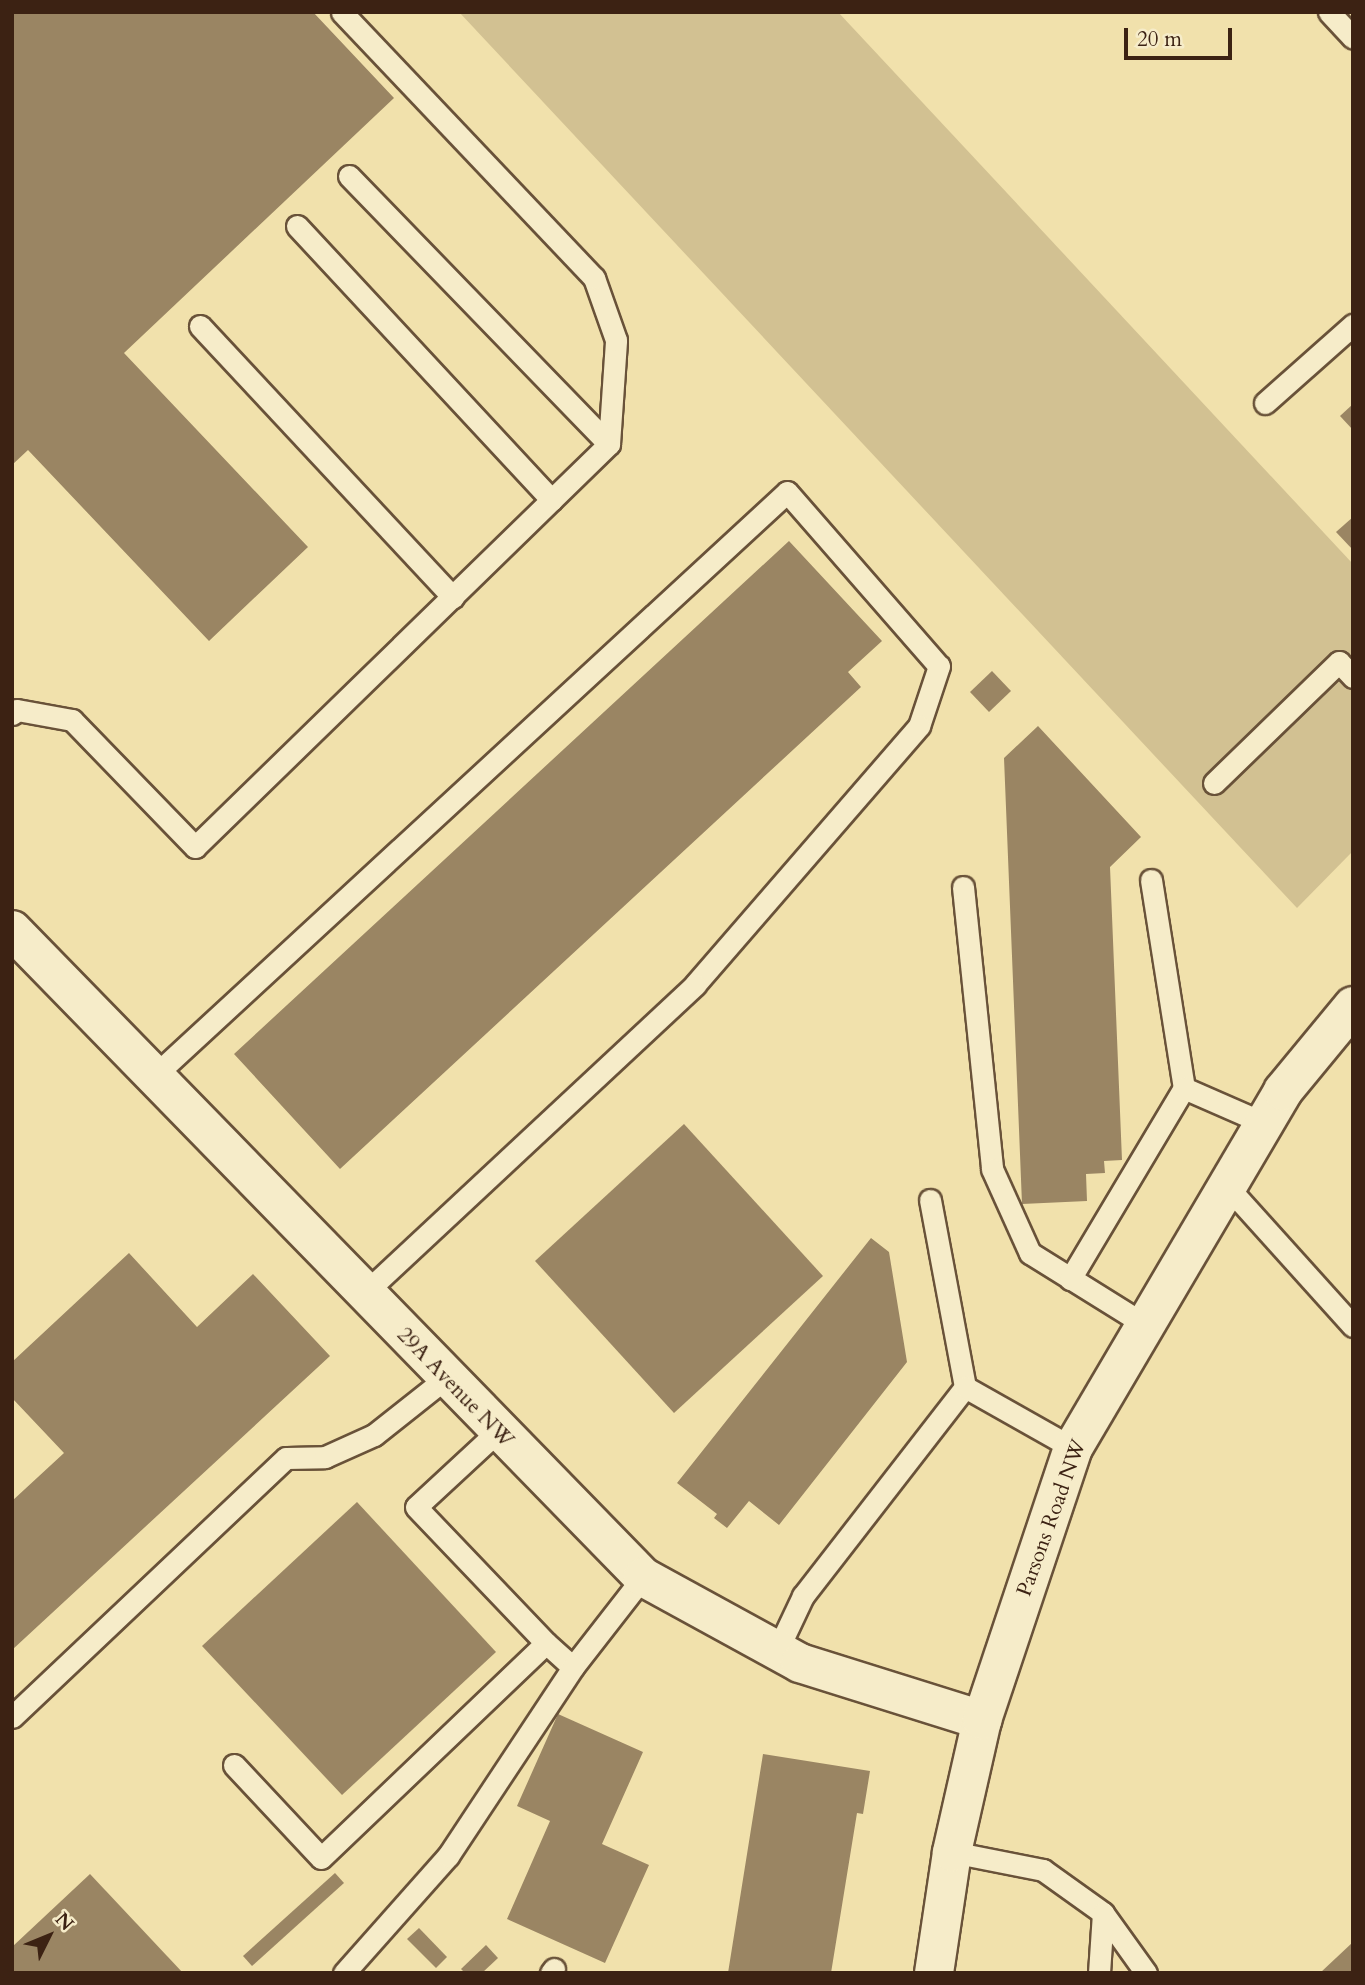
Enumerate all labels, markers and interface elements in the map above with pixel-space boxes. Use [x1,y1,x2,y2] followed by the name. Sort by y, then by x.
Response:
[1127,14,1236,58] scale bar
[1137,25,1182,54] text: 20 m
[391,1323,519,1453] street label: 29A Avenue NW
[1012,1436,1092,1600] street label: Parsons Road NW
[14,1901,84,1971] north arrow
[49,1907,79,1937] text: N

